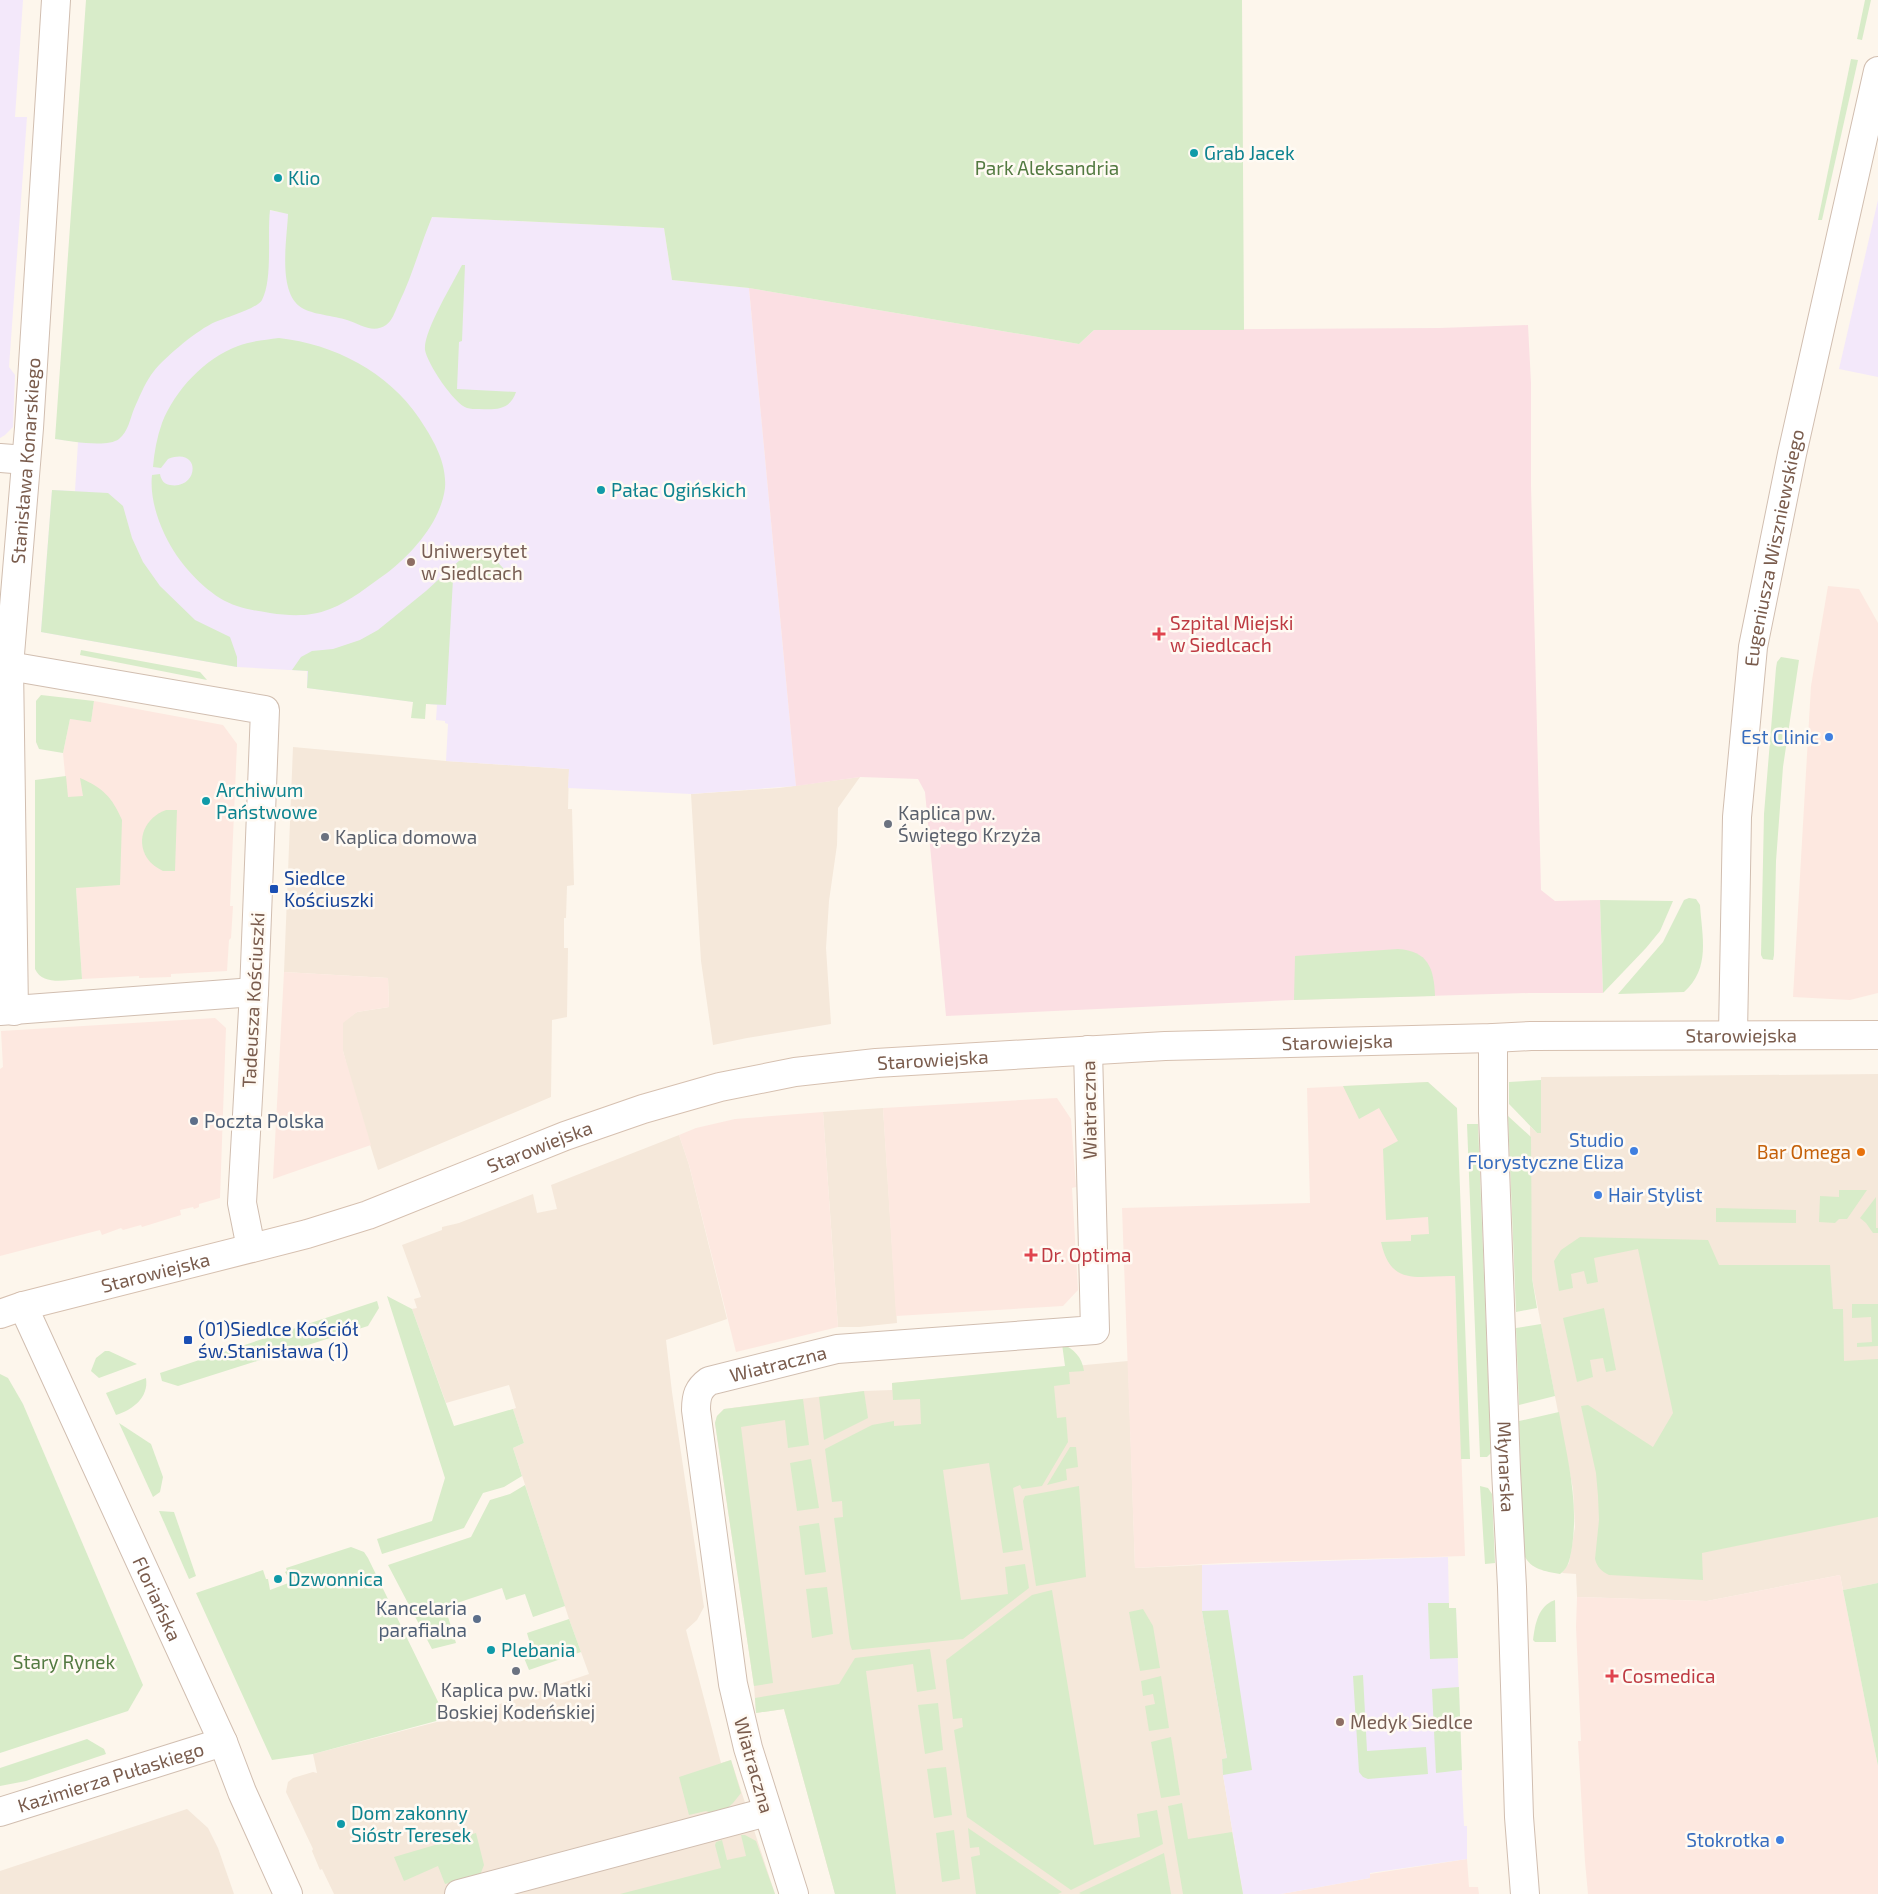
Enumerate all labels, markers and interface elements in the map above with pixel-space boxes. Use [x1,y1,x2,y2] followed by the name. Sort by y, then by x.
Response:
[1204,141,1295,164] place label: Grab Jacek
[1188,147,1200,159] marker: Grab Jacek
[975,156,1119,179] park label: Park Aleksandria
[288,166,320,189] place label: Klio
[272,172,284,184] marker: Klio
[6,357,44,565] street label: Stanisława Konarskiego
[1739,427,1808,668] street label: Eugeniusza Wiszniewskiego
[611,478,746,501] place label: Pałac Ogińskich
[595,484,607,496] marker: Pałac Ogińskich
[421,539,527,584] place label: Uniwersytet w Siedlcach
[405,556,417,568] marker: Uniwersytet w Siedlcach
[1170,611,1294,656] place label: Szpital Miejski w Siedlcach
[1152,627,1166,641] marker: Szpital Miejski w Siedlcach
[1741,725,1819,748] place label: Est Clinic
[1823,731,1835,743] marker: Est Clinic
[216,778,318,823] place label: Archiwum Państwowe
[200,795,212,807] marker: Archiwum Państwowe
[898,801,1041,846] place label: Kaplica pw. Świętego Krzyża
[882,818,894,830] marker: Kaplica pw. Świętego Krzyża
[335,825,477,848] place label: Kaplica domowa
[319,831,331,843] marker: Kaplica domowa
[284,866,374,911] place label: Siedlce Kościuszki
[268,883,280,895] marker: Siedlce Kościuszki
[236,912,269,1088] street label: Tadeusza Kościuszki
[1685,1023,1797,1047] street label: Starowiejska
[1281,1028,1393,1054] street label: Starowiejska
[876,1044,989,1074] street label: Starowiejska
[1076,1060,1101,1160] street label: Wiatraczna
[204,1109,324,1132] place label: Poczta Polska
[188,1115,200,1127] marker: Poczta Polska
[483,1115,595,1177] street label: Starowiejska
[1467,1128,1624,1173] place label: Studio Florystyczne Eliza
[1757,1140,1851,1163] place label: Bar Omega
[1628,1145,1640,1157] marker: Studio Florystyczne Eliza
[1855,1146,1867,1158] marker: Bar Omega
[1608,1183,1702,1206] place label: Hair Stylist
[1592,1189,1604,1201] marker: Hair Stylist
[1041,1243,1132,1266] place label: Dr. Optima
[98,1247,212,1297] street label: Starowiejska
[1025,1249,1037,1261] marker: Dr. Optima
[198,1317,358,1362] place label: (01)Siedlce Kościół św.Stanisława (1)
[182,1334,194,1346] marker: (01)Siedlce Kościół św.Stanisława (1)
[727,1340,829,1386] street label: Wiatraczna
[1493,1421,1520,1513] street label: Młynarska
[128,1553,187,1644] street label: Floriańska
[288,1567,383,1590] place label: Dzwonnica
[272,1573,284,1585] marker: Dzwonnica
[376,1596,467,1641] place label: Kancelaria parafialna
[471,1613,483,1625] marker: Kancelaria parafialna
[501,1638,576,1661] place label: Plebania
[485,1644,497,1656] marker: Plebania
[13,1650,116,1673] park label: Stary Rynek
[1622,1664,1715,1687] place label: Cosmedica
[510,1665,522,1677] marker: Kaplica pw. Matki Boskiej Kodeńskiej
[1606,1670,1618,1682] marker: Cosmedica
[437,1678,595,1723] place label: Kaplica pw. Matki Boskiej Kodeńskiej
[1350,1710,1473,1733] place label: Medyk Siedlce
[730,1714,779,1816] street label: Wiatraczna
[1334,1716,1346,1728] marker: Medyk Siedlce
[15,1737,207,1817] street label: Kazimierza Pułaskiego
[351,1801,472,1846] place label: Dom zakonny Sióstr Teresek
[335,1818,347,1830] marker: Dom zakonny Sióstr Teresek
[1686,1828,1770,1851] place label: Stokrotka
[1774,1834,1786,1846] marker: Stokrotka

